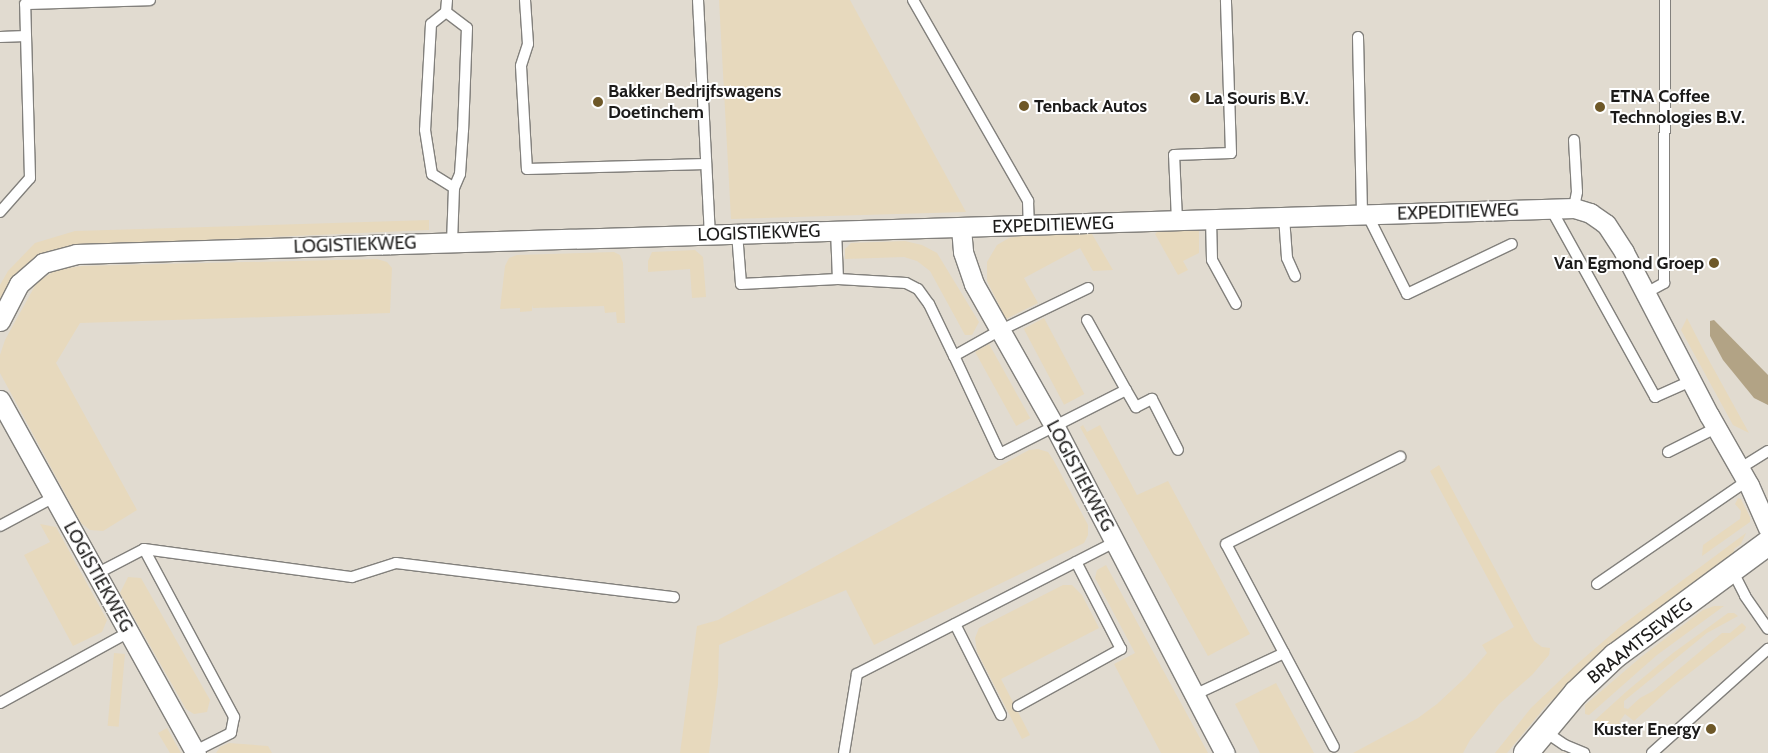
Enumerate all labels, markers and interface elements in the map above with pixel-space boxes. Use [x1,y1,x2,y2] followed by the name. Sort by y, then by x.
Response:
[608,81,781,124] place label: Bakker Bedrijfswagens Doetinchem
[1610,86,1745,128] place label: ETNA Coffee Technologies B.V.
[1205,87,1309,109] place label: La Souris B.V.
[1189,92,1201,104] marker: La Souris B.V.
[1034,95,1147,117] place label: Tenback Autos
[592,96,604,108] marker: Bakker Bedrijfswagens Doetinchem
[1018,100,1030,112] marker: Tenback Autos
[1594,101,1606,113] marker: ETNA Coffee Technologies B.V.
[1397,199,1519,225] street label: EXPEDITIEWEG
[992,212,1114,238] street label: EXPEDITIEWEG
[697,220,821,246] street label: LOGISTIEKWEG
[293,232,417,258] street label: LOGISTIEKWEG
[1554,252,1704,274] place label: Van Egmond Groep
[1708,257,1720,269] marker: Van Egmond Groep
[1042,417,1118,535] street label: LOGISTIEKWEG
[59,518,137,636] street label: LOGISTIEKWEG
[1583,593,1697,689] street label: BRAAMTSEWEG
[1593,718,1701,740] place label: Kuster Energy
[1705,723,1717,735] marker: Kuster Energy

